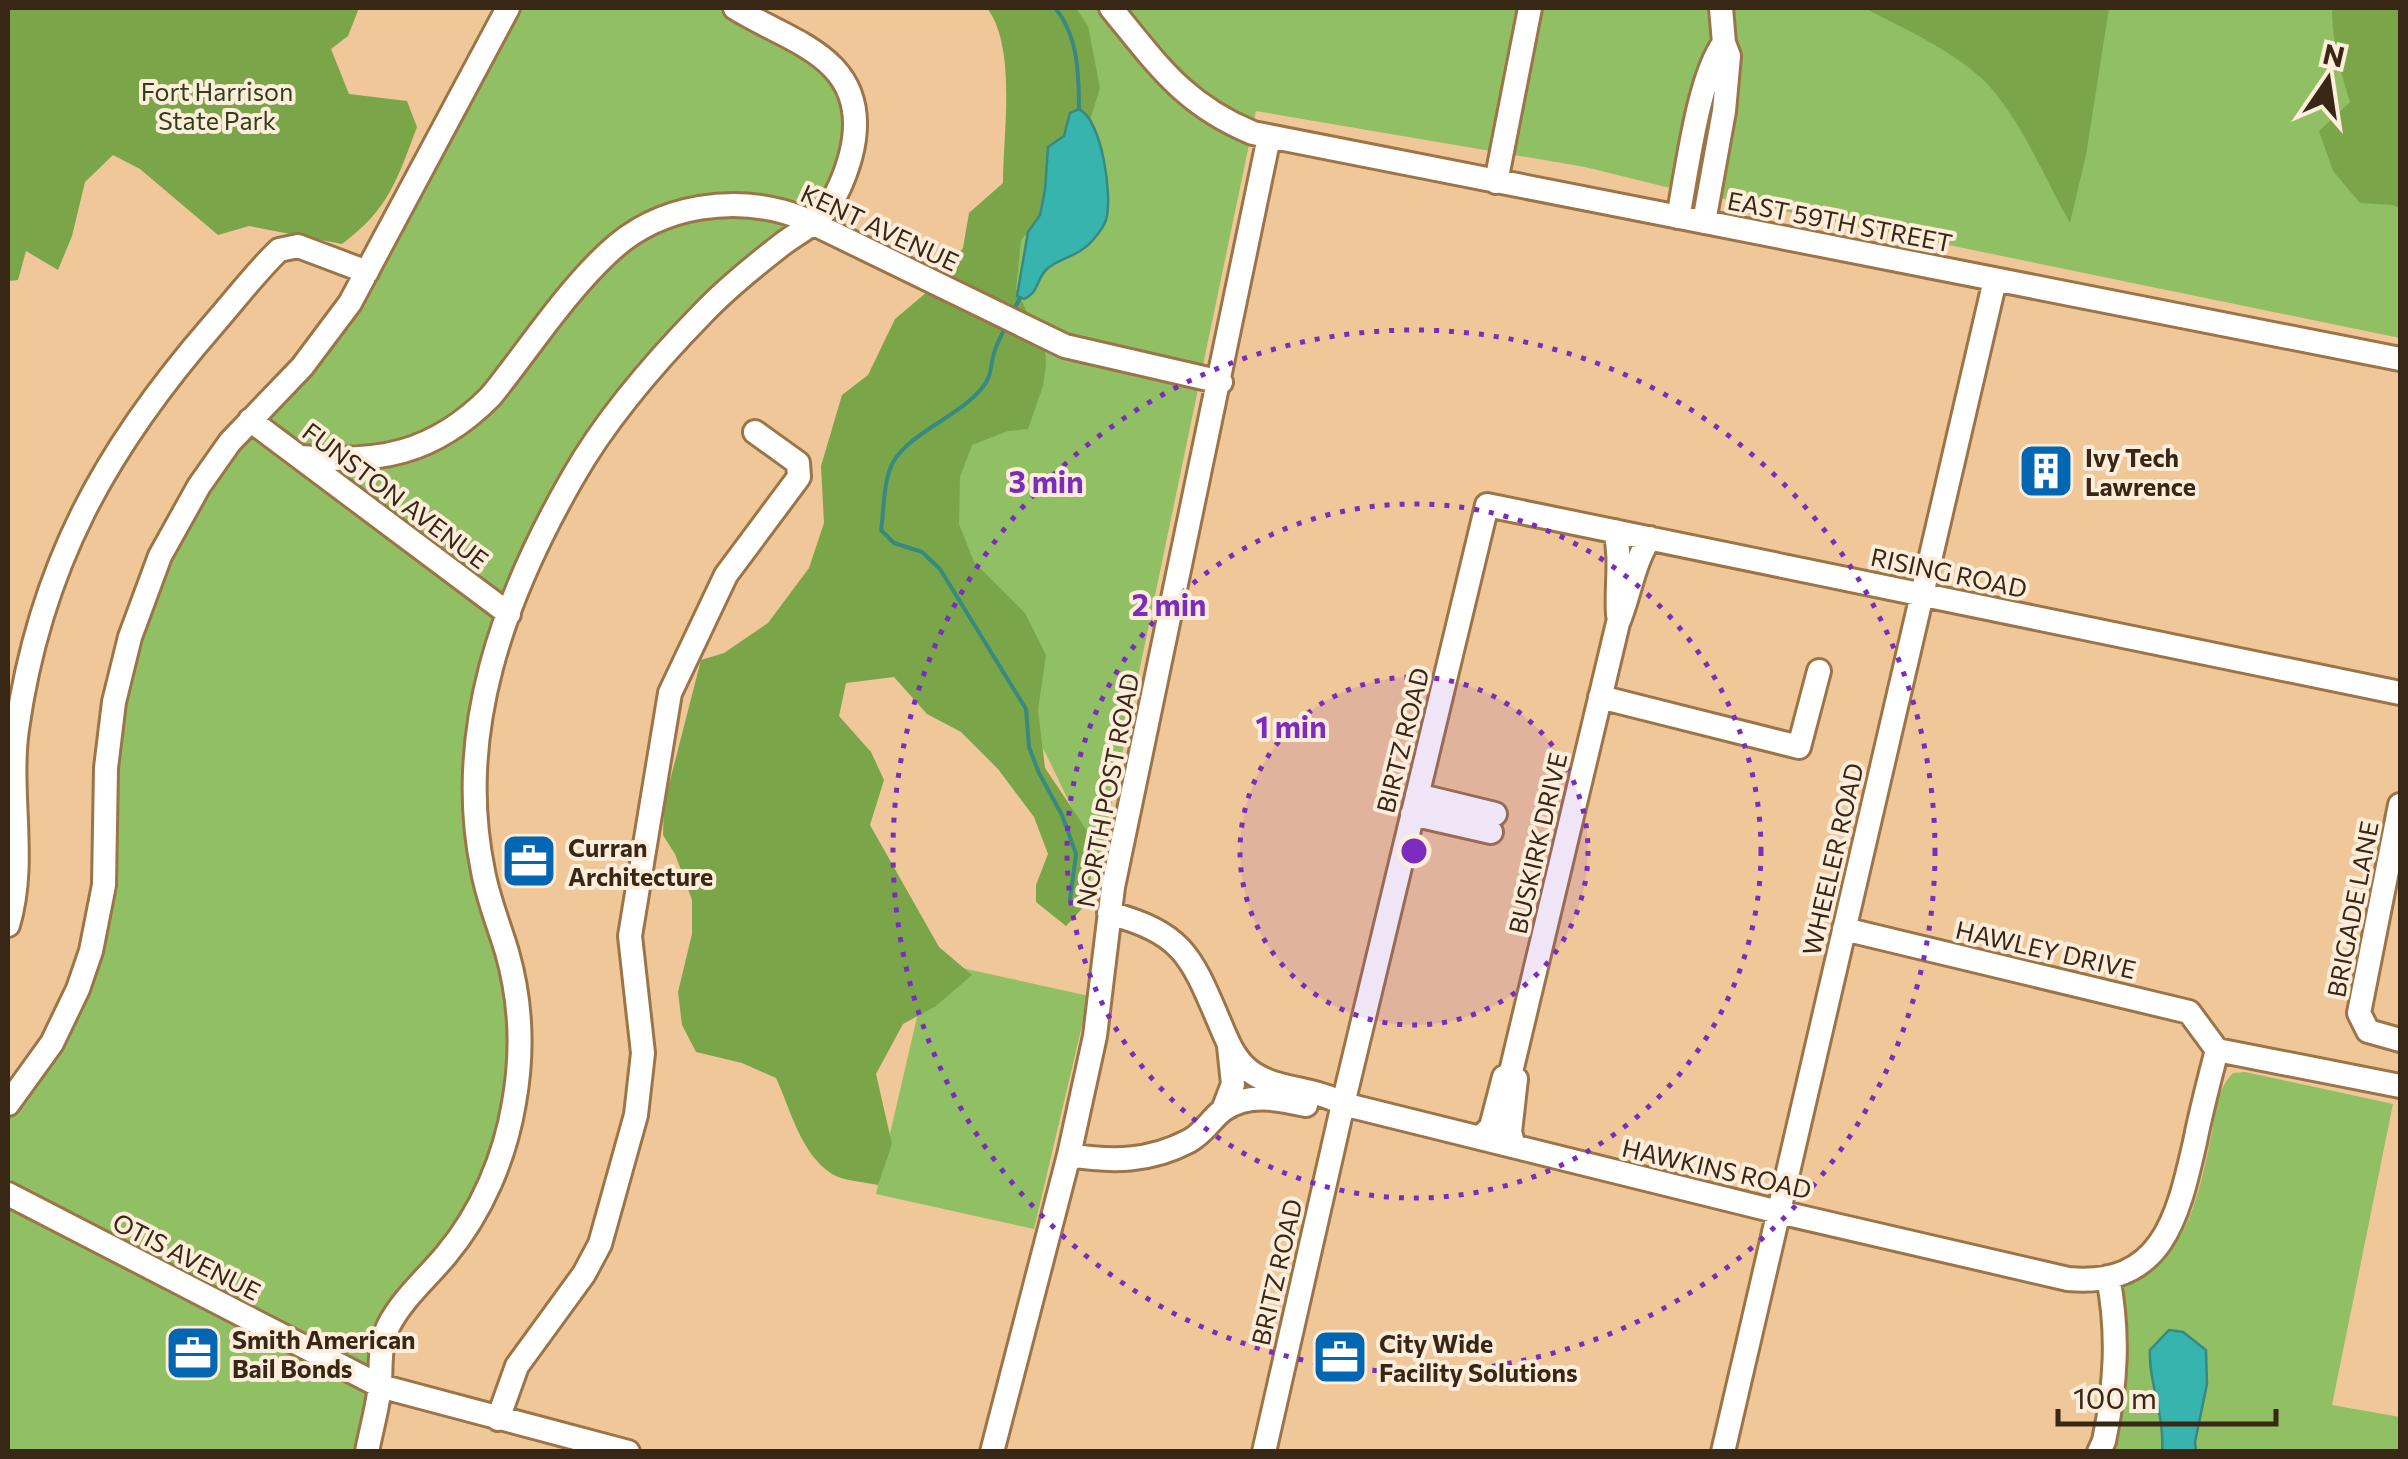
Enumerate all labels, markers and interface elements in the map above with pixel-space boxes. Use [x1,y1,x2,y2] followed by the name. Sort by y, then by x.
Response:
[2278,30,2378,130] north arrow
[2320,36,2348,74] text: N
[141,76,293,135] park label: Fort Harrison State Park
[796,177,964,277] street label: KENT AVENUE
[1725,184,1955,258] street label: EAST 59TH STREET
[297,415,495,575] street label: FUNSTON AVENUE
[2016,441,2076,501] building icon: Ivy Tech Lawrence
[2085,442,2196,501] place label: Ivy Tech Lawrence
[1008,462,1084,499] text: 3 min
[1868,541,2030,603] street label: RISING ROAD
[1132,585,1206,622] text: 2 min
[1369,664,1435,816] street label: BIRTZ ROAD
[1070,670,1144,910] street label: NORTH POST ROAD
[1255,707,1327,744] text: 1 min
[1502,749,1572,937] street label: BUSKIRK DRIVE
[1795,760,1869,958] street label: WHEELER ROAD
[2320,818,2384,1000] street label: BRIGADE LANE
[499,831,559,891] office icon: Curran Architecture
[568,832,713,891] place label: Curran Architecture
[1396,833,1432,869] centre of rings
[1953,914,2139,984] street label: HAWLEY DRIVE
[1619,1132,1815,1204] street label: HAWKINS ROAD
[1245,1196,1307,1348] street label: BRITZ ROAD
[108,1206,266,1306] street label: OTIS AVENUE
[163,1323,223,1383] office icon: Smith American Bail Bonds
[232,1324,416,1383] place label: Smith American Bail Bonds
[1310,1327,1370,1387] office icon: City Wide Facility Solutions
[1379,1328,1578,1387] place label: City Wide Facility Solutions
[2058,1364,2276,1426] scale bar
[2073,1378,2157,1415] text: 100 m

